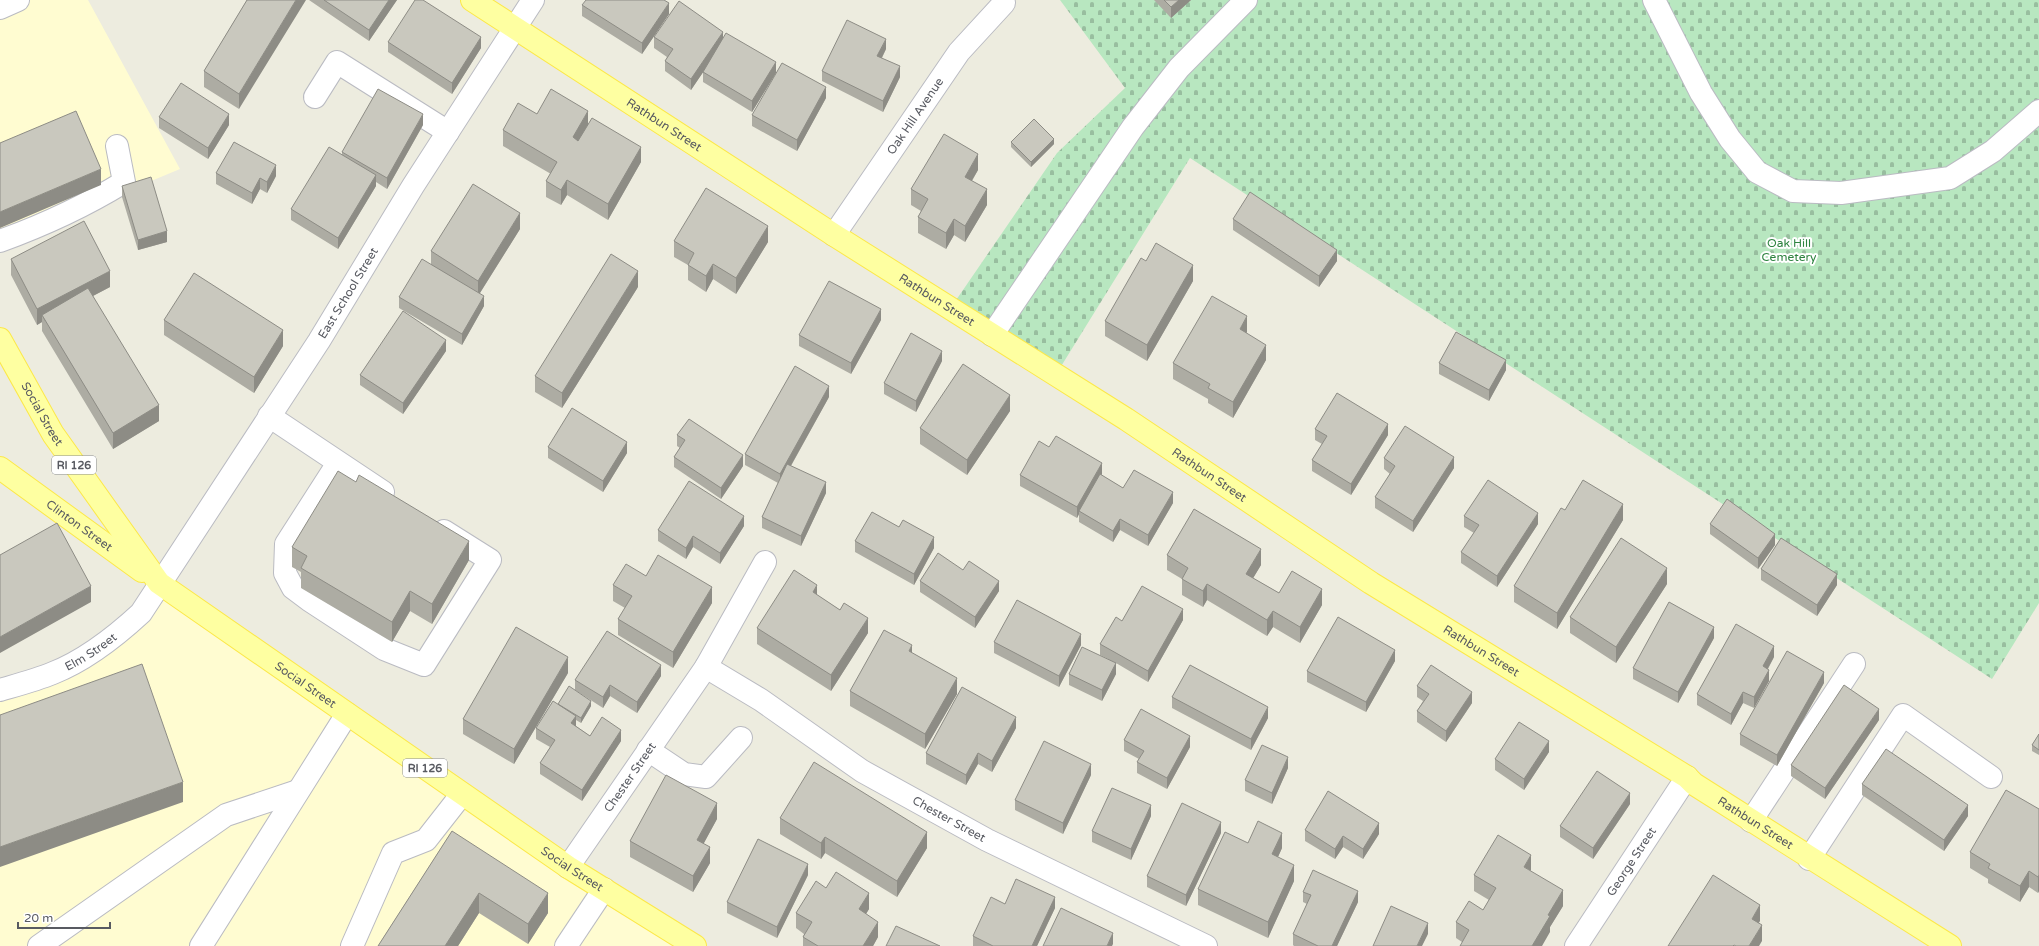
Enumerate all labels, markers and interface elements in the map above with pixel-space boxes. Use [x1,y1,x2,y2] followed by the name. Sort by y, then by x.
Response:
[884,75,947,157] street label: Oak Hill Avenue
[624,95,705,154] street label: Rathbun Street
[1761,236,1817,264] park label: Oak Hill Cemetery
[315,245,381,341] street label: East School Street
[896,271,977,329] street label: Rathbun Street
[18,380,66,449] street label: Social Street
[1169,445,1250,505] street label: Rathbun Street
[52,456,96,474] road number: RI 126
[44,497,115,554] street label: Clinton Street
[1441,622,1522,680] street label: Rathbun Street
[62,630,120,674] street label: Elm Street
[272,659,339,711] street label: Social Street
[601,739,659,815] street label: Chester Street
[403,759,447,777] road number: RI 126
[910,793,988,845] street label: Chester Street
[1715,794,1796,852] street label: Rathbun Street
[1604,824,1659,899] street label: George Street
[538,843,606,894] street label: Social Street
[18,904,110,930] scale bar
[24,911,53,925] text: 20 m

